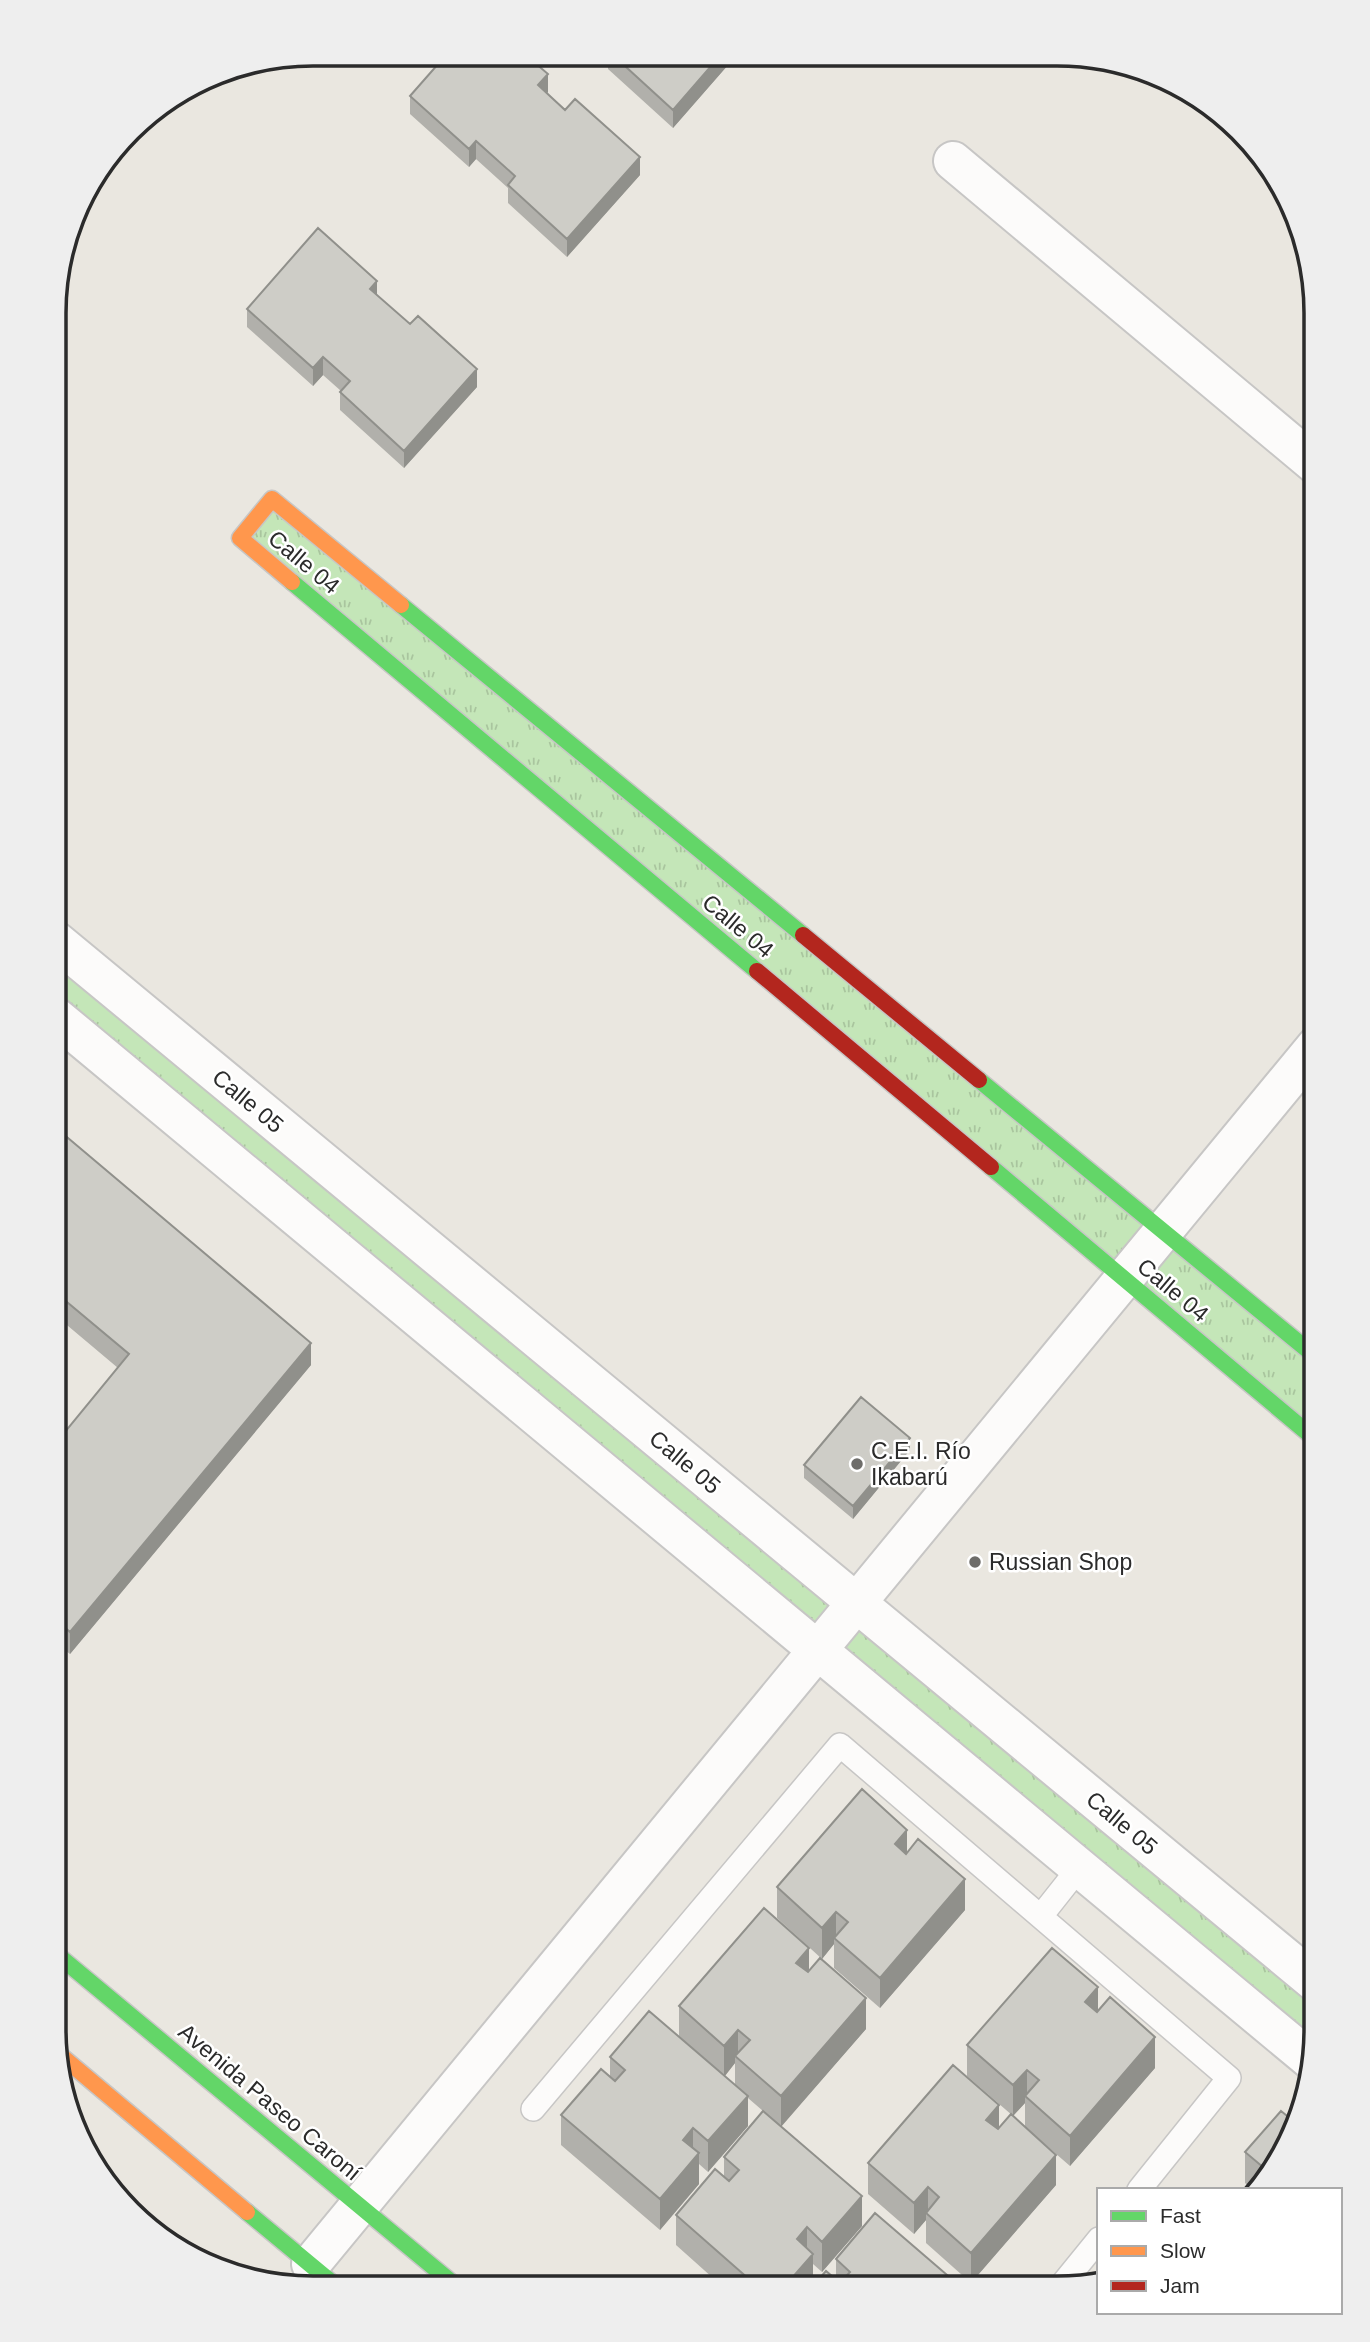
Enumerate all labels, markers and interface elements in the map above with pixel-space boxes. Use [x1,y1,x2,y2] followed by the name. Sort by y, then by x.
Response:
[263,525,345,599] street label: Calle 04
[697,889,779,963] street label: Calle 04
[207,1064,289,1138] street label: Calle 05
[1132,1253,1214,1327] street label: Calle 04
[644,1425,726,1499] street label: Calle 05
[871,1438,971,1490] place label: C.E.I. Río Ikabarú
[849,1456,865,1472] marker: C.E.I. Río Ikabarú
[989,1549,1132,1575] place label: Russian Shop
[967,1554,983,1570] marker: Russian Shop
[1081,1786,1163,1860] street label: Calle 05
[174,2018,367,2186] street label: Avenida Paseo Caroní
[1097,2188,1342,2314] legend
[1160,2204,1201,2227] text: Fast
[1160,2239,1206,2262] text: Slow
[1160,2274,1200,2297] text: Jam

